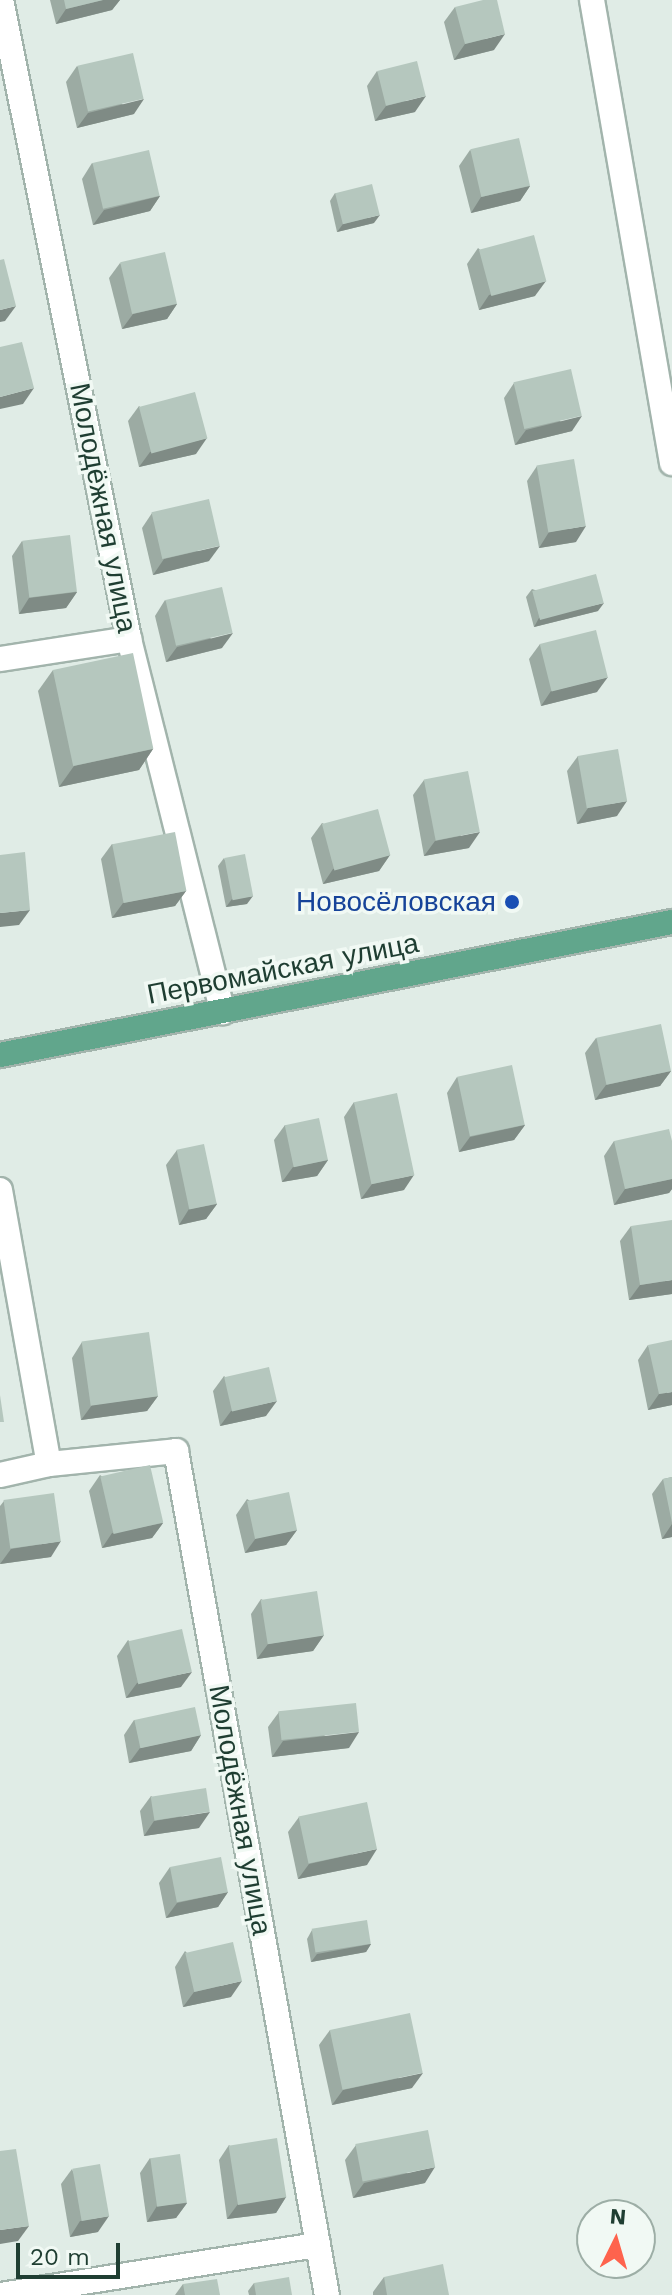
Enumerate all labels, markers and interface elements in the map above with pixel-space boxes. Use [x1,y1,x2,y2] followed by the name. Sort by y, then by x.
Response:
[62,380,144,636] street label: Молодёжная улица
[296,885,496,919] place label: Новосёловская
[503,893,521,911] marker: Новосёловская
[144,926,422,1012] street label: Первомайская улица
[201,1682,279,1938] street label: Молодёжная улица
[576,2199,656,2279] north arrow
[609,2203,627,2230] text: N
[20,2227,124,2277] scale bar
[30,2243,90,2271] text: 20 m

